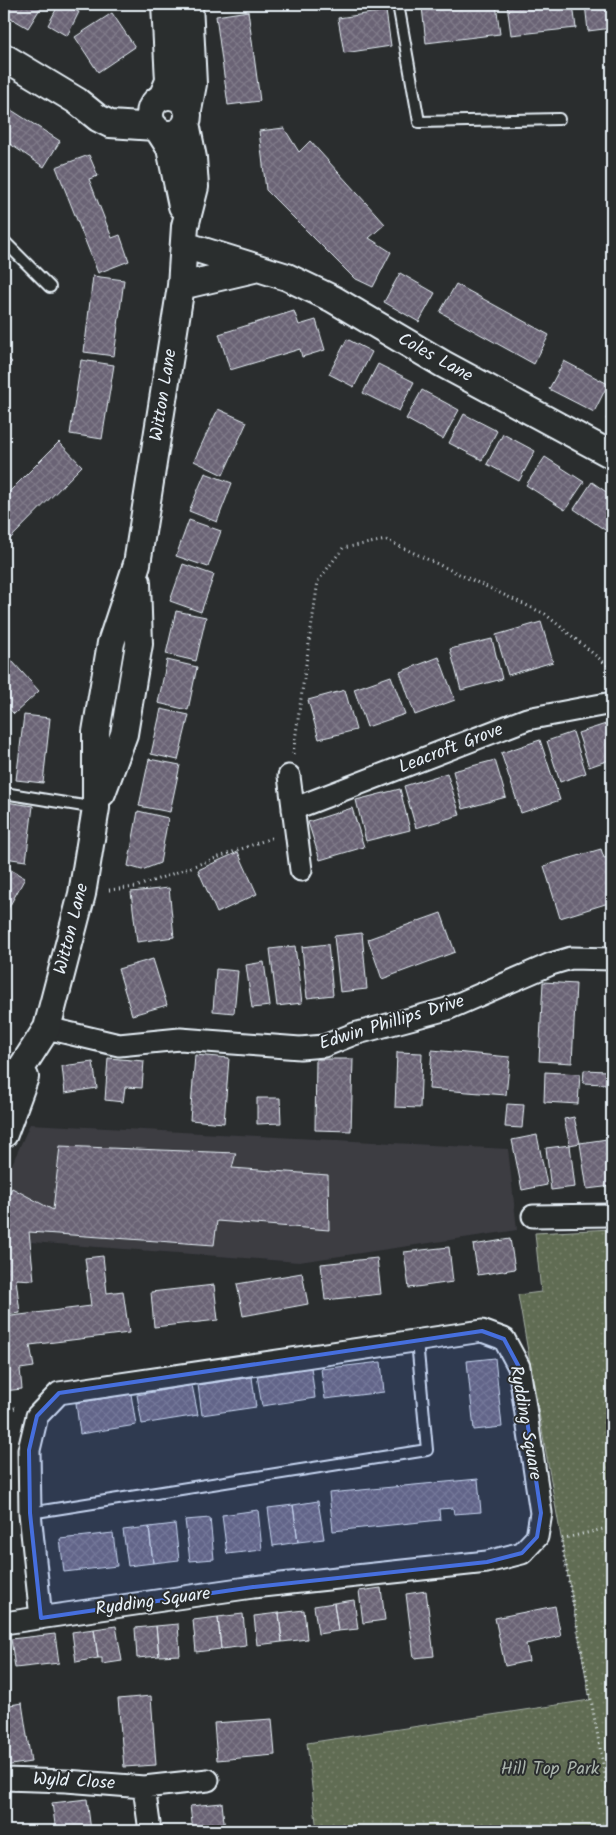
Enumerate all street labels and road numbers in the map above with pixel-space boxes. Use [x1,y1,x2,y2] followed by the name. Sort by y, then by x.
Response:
[392,325,478,391] street label: Coles Lane
[142,347,186,443] street label: Witton Lane
[394,716,508,782] street label: Leacroft Grove
[47,880,97,978] street label: Witton Lane
[316,987,468,1059] street label: Edwin Phillips Drive
[501,1363,549,1483] street label: Rydding Square
[94,1580,212,1624] street label: Rydding Square
[32,1765,116,1799] street label: Wyld Close

